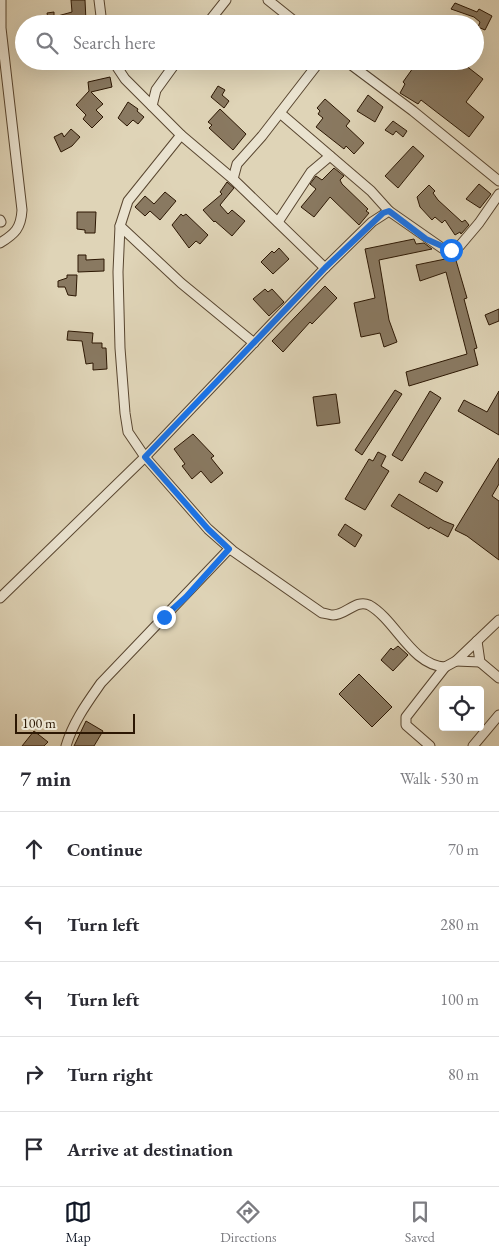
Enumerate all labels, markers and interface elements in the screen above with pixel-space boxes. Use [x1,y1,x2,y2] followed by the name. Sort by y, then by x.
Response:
[15,15,484,70] search box
[33,29,61,57] icon: search
[73,30,155,55] text: Search here
[440,239,463,262] route start
[153,606,176,629] route end
[439,686,484,731] map controls
[439,686,484,731] button: locate
[15,711,135,734] scale bar
[22,714,56,732] text: 100 m
[20,765,71,792] text: 7 min
[400,768,479,789] text: Walk · 530 m
[20,835,48,863] icon: ahead
[67,837,142,862] text: Continue
[448,839,479,860] text: 70 m
[20,910,48,938] icon: left
[67,912,139,937] text: Turn left
[440,914,479,935] text: 280 m
[20,985,48,1013] icon: left
[67,987,139,1012] text: Turn left
[440,989,479,1010] text: 100 m
[20,1060,48,1088] icon: right
[67,1062,153,1087] text: Turn right
[448,1064,479,1085] text: 80 m
[20,1135,48,1163] icon: arrive
[67,1137,233,1162] text: Arrive at destination
[64,1198,92,1246] tab: Map
[220,1198,277,1246] tab: Directions
[405,1198,435,1246] tab: Saved

